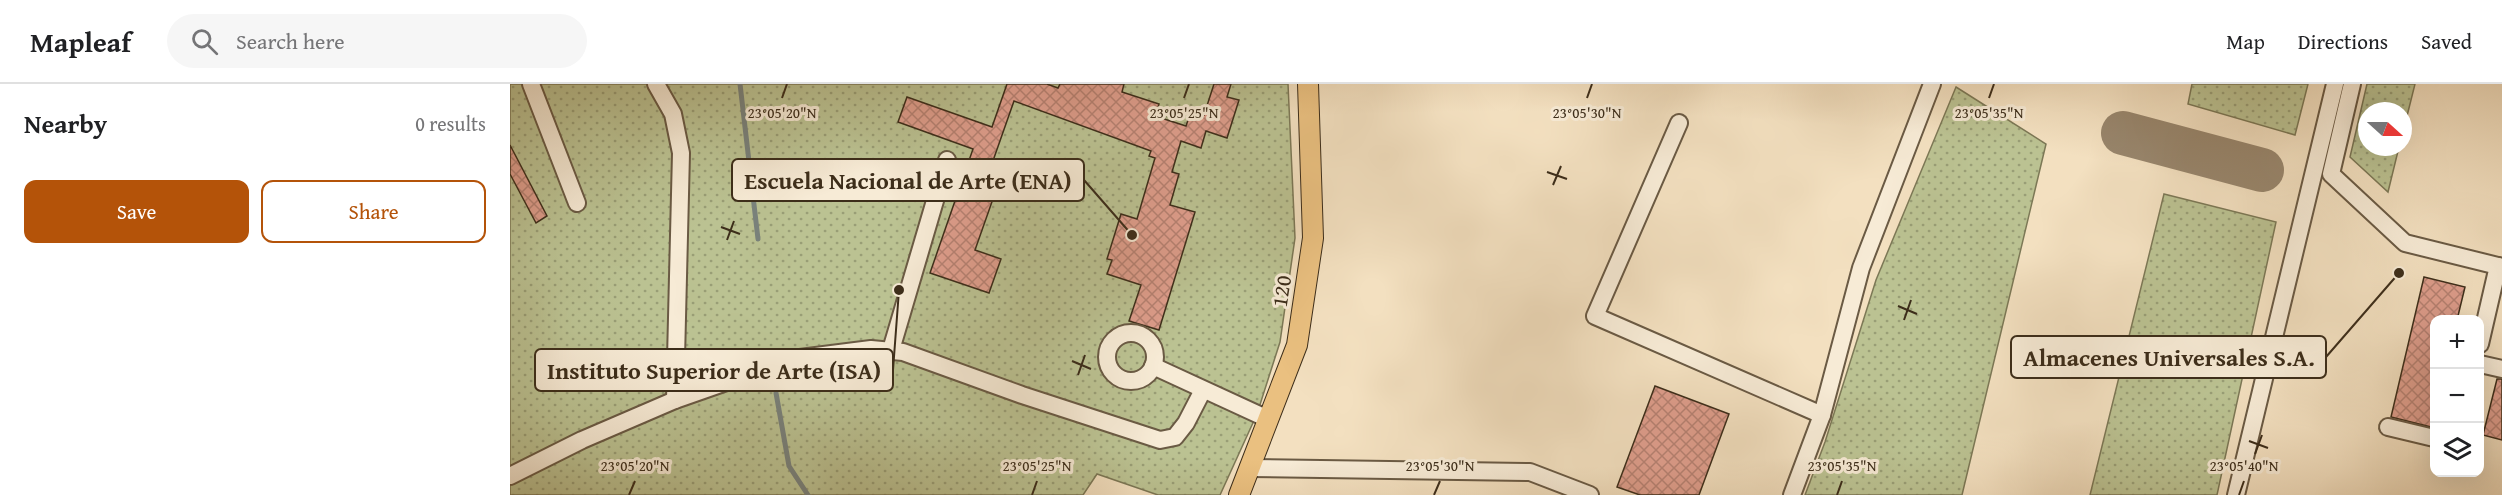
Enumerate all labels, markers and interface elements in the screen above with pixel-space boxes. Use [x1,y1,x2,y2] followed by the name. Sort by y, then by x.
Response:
[167,14,587,68] search box
[30,21,131,62] text: Mapleaf
[188,25,221,58] icon: search
[236,25,345,57] text: Search here
[2226,26,2265,57] text: Map
[2298,26,2388,57] text: Directions
[2421,26,2472,57] text: Saved
[748,102,817,123] text: 23°05'20"N
[1150,102,1219,123] text: 23°05'25"N
[1553,102,1622,123] text: 23°05'30"N
[1955,102,2024,123] text: 23°05'35"N
[2358,102,2412,156] north arrow
[24,104,107,143] text: Nearby
[415,109,486,138] text: 0 results
[732,159,1084,201] callout: Escuela Nacional de Arte (ENA)
[744,163,1072,198] text: Escuela Nacional de Arte (ENA)
[24,180,249,243] button: Save
[261,180,486,243] button: Share
[1263,273,1299,309] street label: 120
[2430,315,2484,477] map controls
[2430,315,2484,369] button: +
[2011,336,2326,378] callout: Almacenes Universales S.A.
[2023,340,2315,375] text: Almacenes Universales S.A.
[535,349,893,391] callout: Instituto Superior de Arte (ISA)
[547,353,881,388] text: Instituto Superior de Arte (ISA)
[2430,369,2484,423] button: −
[2430,423,2484,477] button: layers
[601,455,670,476] text: 23°05'20"N
[1003,455,1072,476] text: 23°05'25"N
[1406,455,1475,476] text: 23°05'30"N
[1808,455,1877,476] text: 23°05'35"N
[2210,455,2279,476] text: 23°05'40"N

